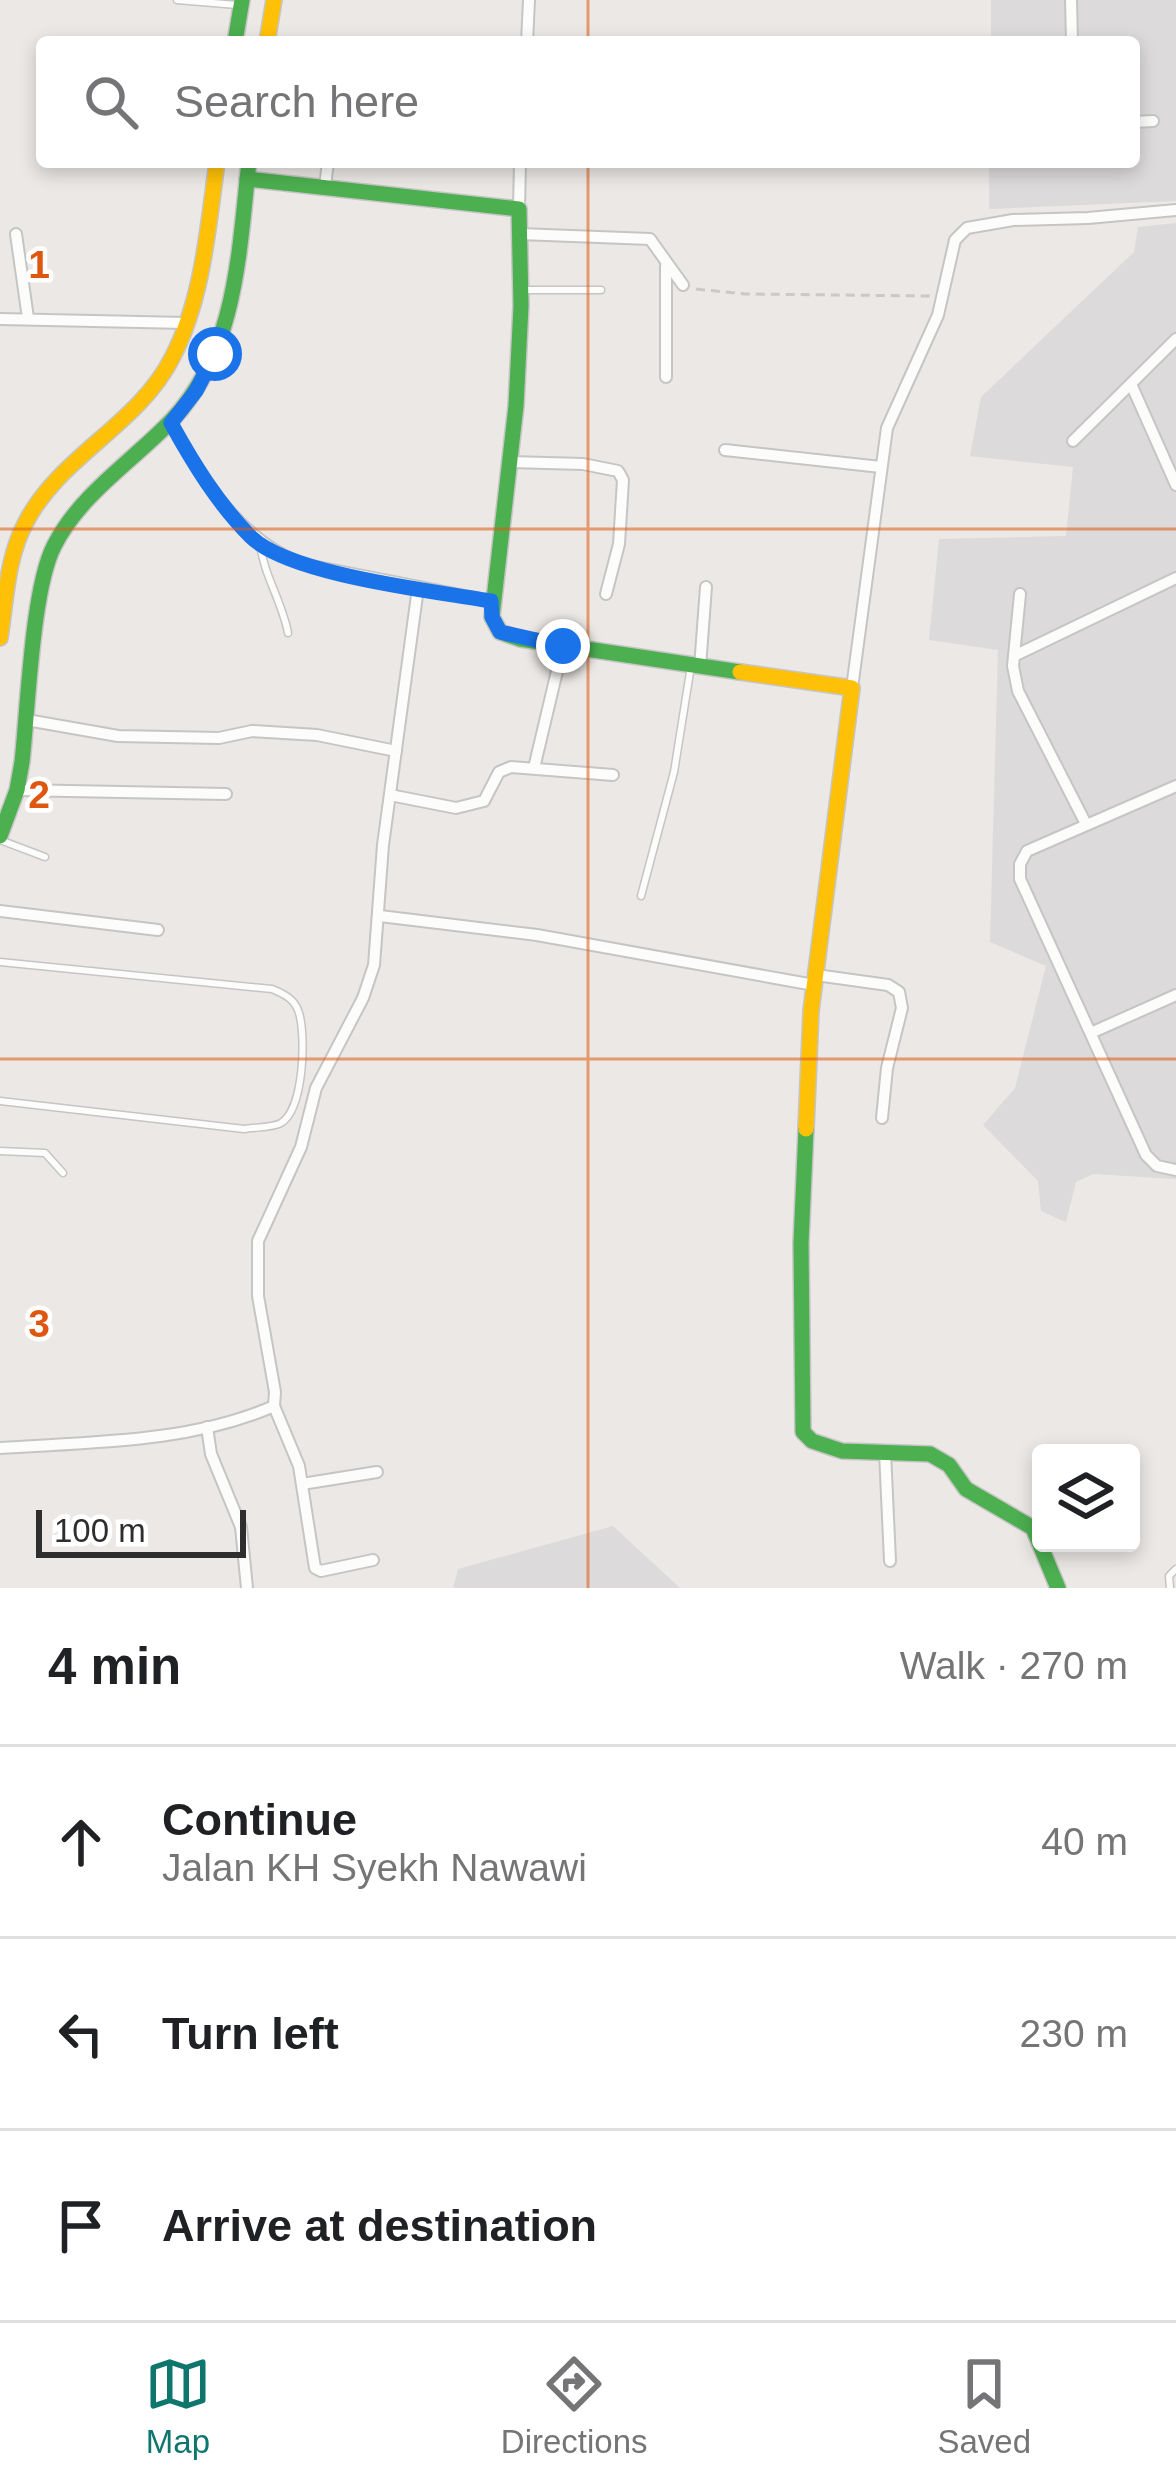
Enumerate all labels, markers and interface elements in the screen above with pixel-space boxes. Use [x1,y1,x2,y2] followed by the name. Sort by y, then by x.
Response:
[36,36,1140,168] search box
[78,69,144,135] icon: search
[174,76,419,127] text: Search here
[28,243,50,286] text: 1
[188,327,242,381] route start
[536,619,590,673] route end
[28,773,50,816] text: 2
[28,1302,50,1345] text: 3
[1032,1444,1140,1552] map controls
[1032,1444,1140,1552] button: layers
[36,1504,246,1557] scale bar
[54,1512,146,1549] text: 100 m
[48,1638,181,1695] text: 4 min
[900,1644,1128,1687] text: Walk · 270 m
[162,1794,357,1845] text: Continue
[48,1809,114,1875] icon: ahead
[1041,1820,1128,1863] text: 40 m
[162,1846,587,1889] text: Jalan KH Syekh Nawawi
[48,2001,114,2067] icon: left
[162,2008,339,2059] text: Turn left
[1020,2012,1128,2055] text: 230 m
[48,2193,114,2259] icon: arrive
[162,2200,597,2251] text: Arrive at destination
[145,2351,211,2461] tab: Map
[501,2351,648,2461] tab: Directions
[937,2351,1031,2461] tab: Saved

